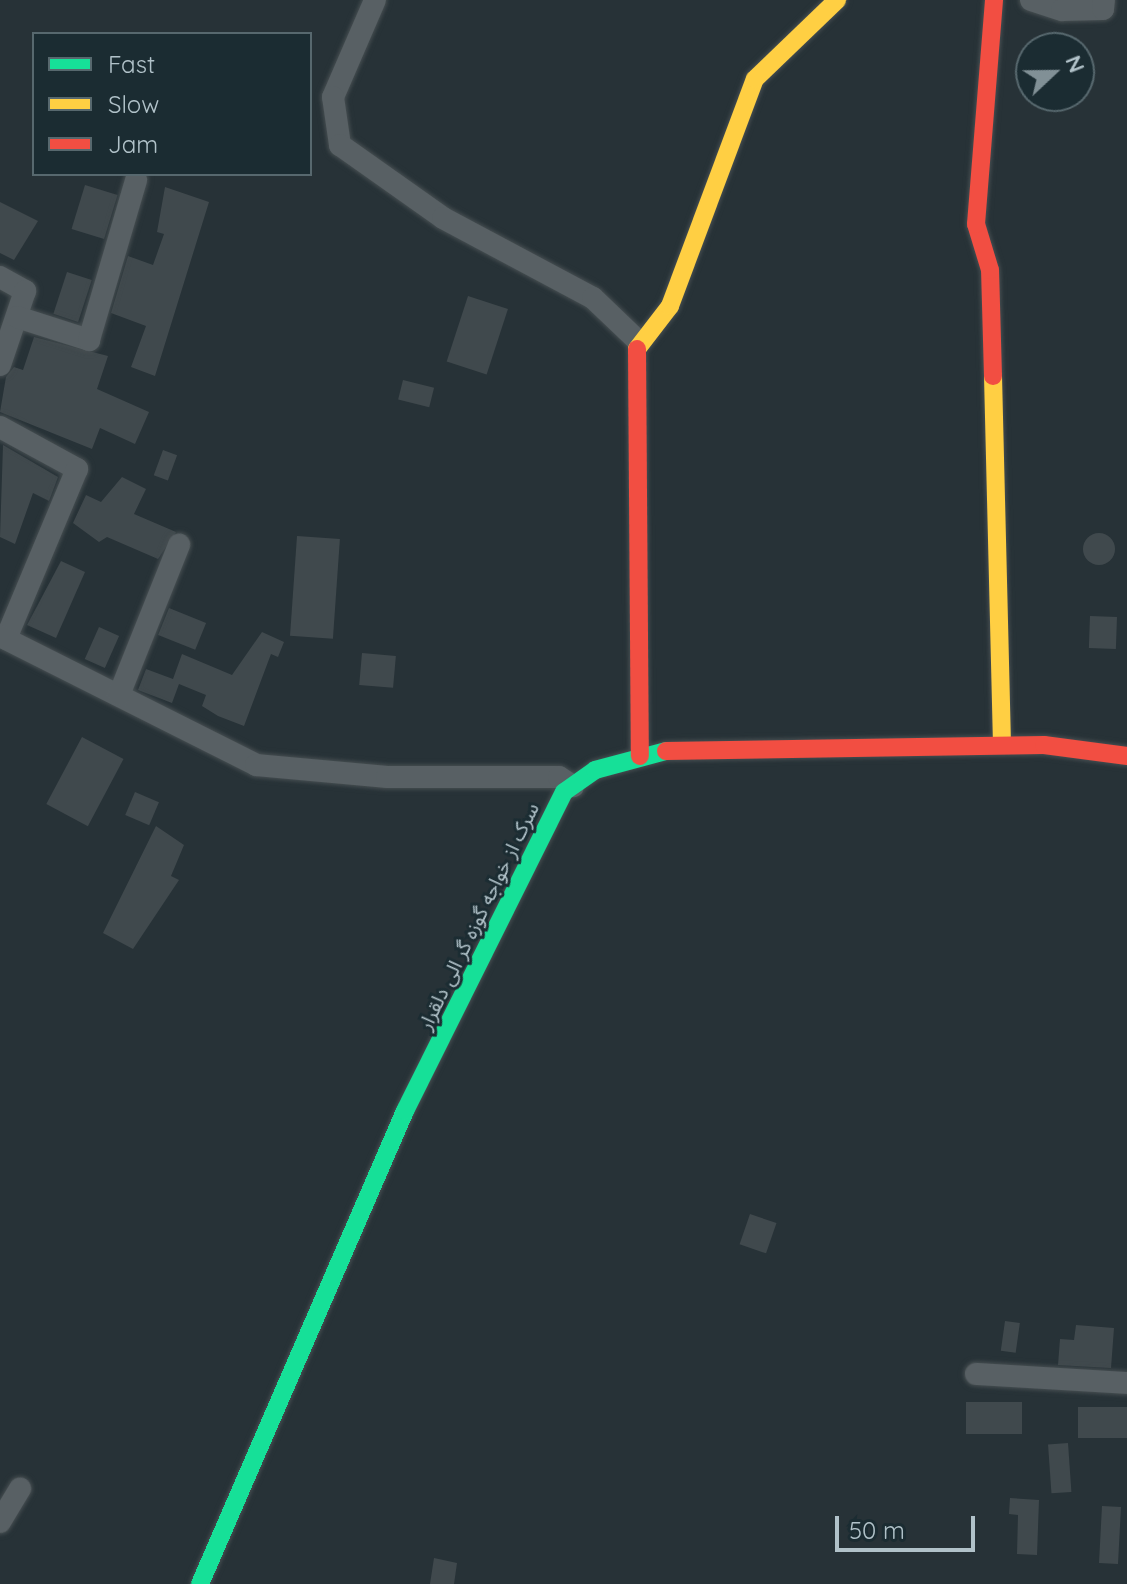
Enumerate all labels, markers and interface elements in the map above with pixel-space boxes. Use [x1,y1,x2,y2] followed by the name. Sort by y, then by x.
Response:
[32,32,312,176] legend
[1015,32,1095,112] north arrow
[108,49,155,79] text: Fast
[1059,51,1091,76] text: N
[108,89,159,119] text: Slow
[108,129,158,159] text: Jam
[412,798,544,1034] street label: سرک از خواجه گوزه گر الی دلقرار
[839,1500,979,1550] scale bar
[849,1515,905,1545] text: 50 m

